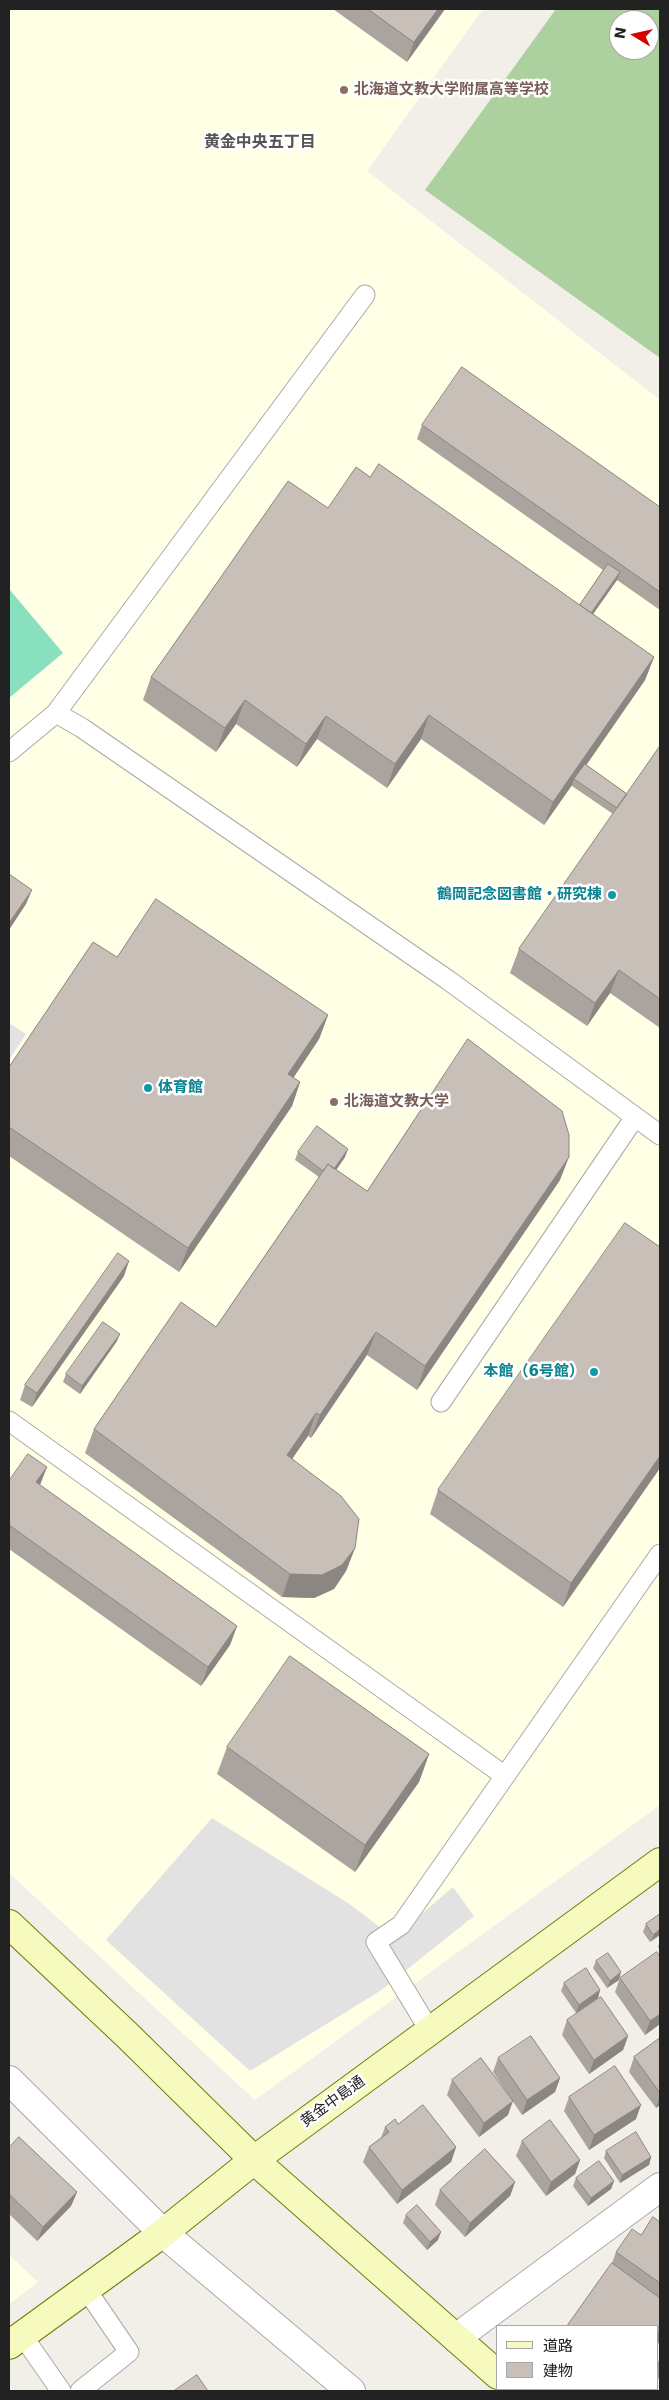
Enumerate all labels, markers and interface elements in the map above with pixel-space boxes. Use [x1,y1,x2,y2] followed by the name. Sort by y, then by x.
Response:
[609,10,659,60] north arrow
[611,26,629,40] text: N
[354,81,549,99] place label: 北海道文教大学附属高等学校
[338,84,350,96] marker: 北海道文教大学附属高等学校
[204,133,316,153] district label: 黄金中央五丁目
[437,886,602,904] place label: 鶴岡記念図書館・研究棟
[606,889,618,901] marker: 鶴岡記念図書館・研究棟
[158,1079,203,1097] place label: 体育館
[142,1082,154,1094] marker: 体育館
[344,1093,449,1111] place label: 北海道文教大学
[328,1096,340,1108] marker: 北海道文教大学
[484,1363,584,1381] place label: 本館（6号館）
[588,1366,600,1378] marker: 本館（6号館）
[297,2073,369,2131] street label: 黄金中島通
[497,2325,659,2390] legend
[543,2337,573,2355] text: 道路
[543,2362,573,2380] text: 建物

